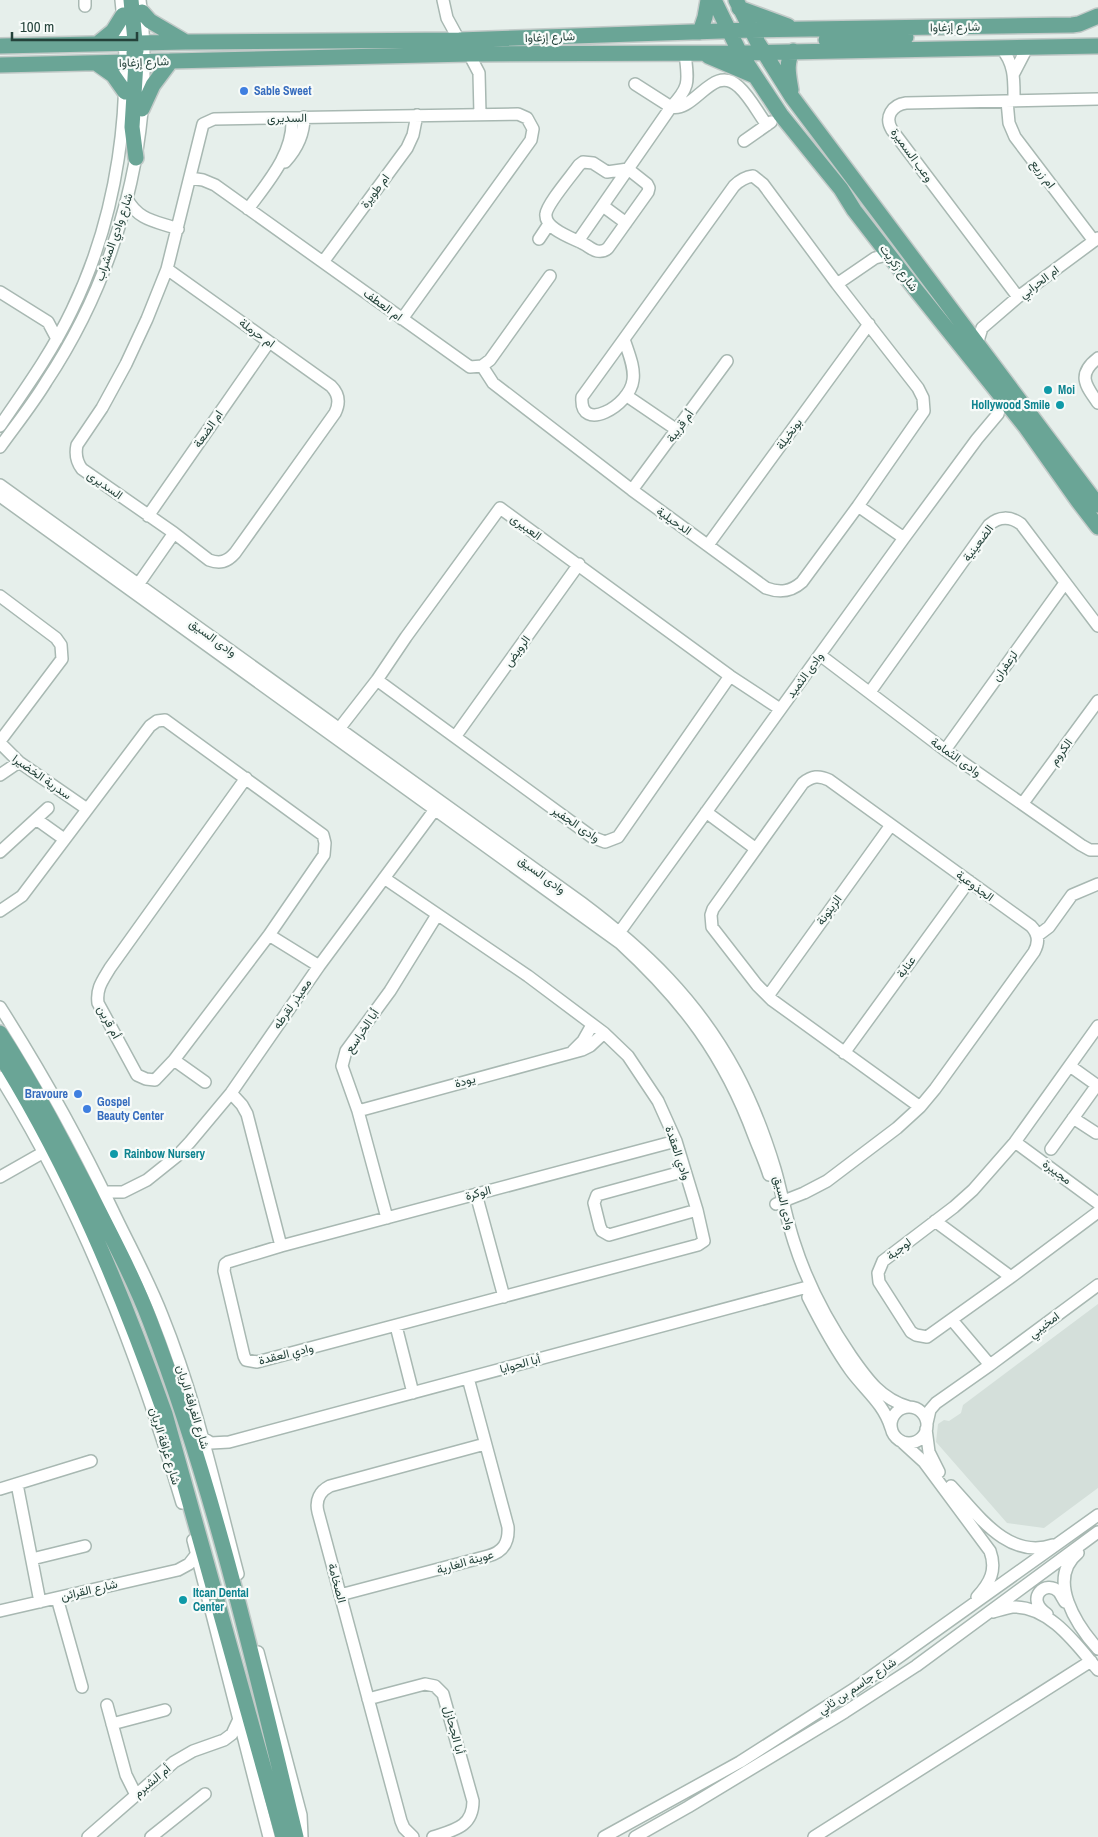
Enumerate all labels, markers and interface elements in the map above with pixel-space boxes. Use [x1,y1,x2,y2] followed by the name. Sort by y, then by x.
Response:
[12,10,138,42] scale bar
[20,16,54,37] text: 100 m
[930,19,980,36] street label: شارع إزغاوا
[525,28,575,47] street label: شارع إزغاوا
[119,53,169,72] street label: شارع إزغاوا
[254,83,312,99] place label: Sable Sweet
[238,85,250,97] marker: Sable Sweet
[267,110,307,126] street label: السديرى
[887,125,937,185] street label: وعب السميرة
[1026,156,1059,192] street label: ام زريع
[357,171,393,211] street label: ام طويرة
[91,191,138,284] street label: شارع وادي المشراب
[875,241,922,295] street label: شارع زكريت
[1016,262,1063,304] street label: ام الحرابي
[360,285,406,325] street label: ام العطف
[236,315,278,351] street label: ام حرملة
[1058,382,1075,398] place label: Moi
[1042,384,1054,396] marker: Moi
[971,397,1051,413] place label: Hollywood Smile
[1054,399,1066,411] marker: Hollywood Smile
[663,406,697,446] street label: أم قريبة
[189,407,227,451] street label: ام الضعة
[772,415,806,453] street label: بونخيلة
[84,467,126,503] street label: السديرى
[653,503,695,539] street label: الدحيلية
[507,510,545,544] street label: العبيرى
[959,521,997,565] street label: الضعينية
[186,615,240,661] street label: وادى السيق
[500,632,534,670] street label: الرويض
[989,648,1021,684] street label: لزعفران
[783,649,827,701] street label: وادى الثميد
[928,734,984,780] street label: وادى الثمامة
[1046,735,1076,769] street label: الكروم
[9,751,75,803] street label: سدرية الخضيرا
[548,801,603,846] street label: وادى الجفير
[515,852,569,898] street label: وادى السيق
[953,867,997,905] street label: الجذوعية
[813,892,845,928] street label: الزيتونة
[893,953,919,981] street label: عنابة
[269,976,315,1032] street label: معيذر لقرطه
[94,1003,125,1042] street label: أم قرين
[341,1006,384,1057] street label: أبا الخراسع
[453,1070,477,1092] street label: يودة
[25,1086,69,1102] place label: Bravoure
[72,1088,84,1100] marker: Bravoure
[97,1094,164,1124] place label: Gospel Beauty Center
[81,1103,93,1115] marker: Gospel Beauty Center
[659,1124,695,1183] street label: وادي العقدة
[124,1146,205,1162] place label: Rainbow Nursery
[108,1148,120,1160] marker: Rainbow Nursery
[1039,1156,1075,1188] street label: مجيبرة
[770,1174,798,1232] street label: وادى السيق
[463,1182,493,1204] street label: الوكرة
[883,1234,915,1264] street label: لوجبة
[1025,1308,1064,1343] street label: امخيبي
[257,1339,316,1370] street label: وادي العقدة
[498,1351,542,1377] street label: أبا الحوايا
[172,1363,213,1451] street label: شارع الغرافة الريان
[145,1405,184,1487] street label: شارع غرافة الريان
[435,1546,495,1578] street label: عوينة الغارية
[324,1561,350,1605] street label: الصخامة
[59,1576,119,1605] street label: شارع القرائن
[193,1585,249,1615] place label: Itcan Dental Center
[177,1594,189,1606] marker: Itcan Dental Center
[815,1654,900,1720] street label: شارع جاسم بن ثاني
[440,1704,468,1756] street label: أبا الجحازل
[130,1761,174,1801] street label: أم الشبرم

